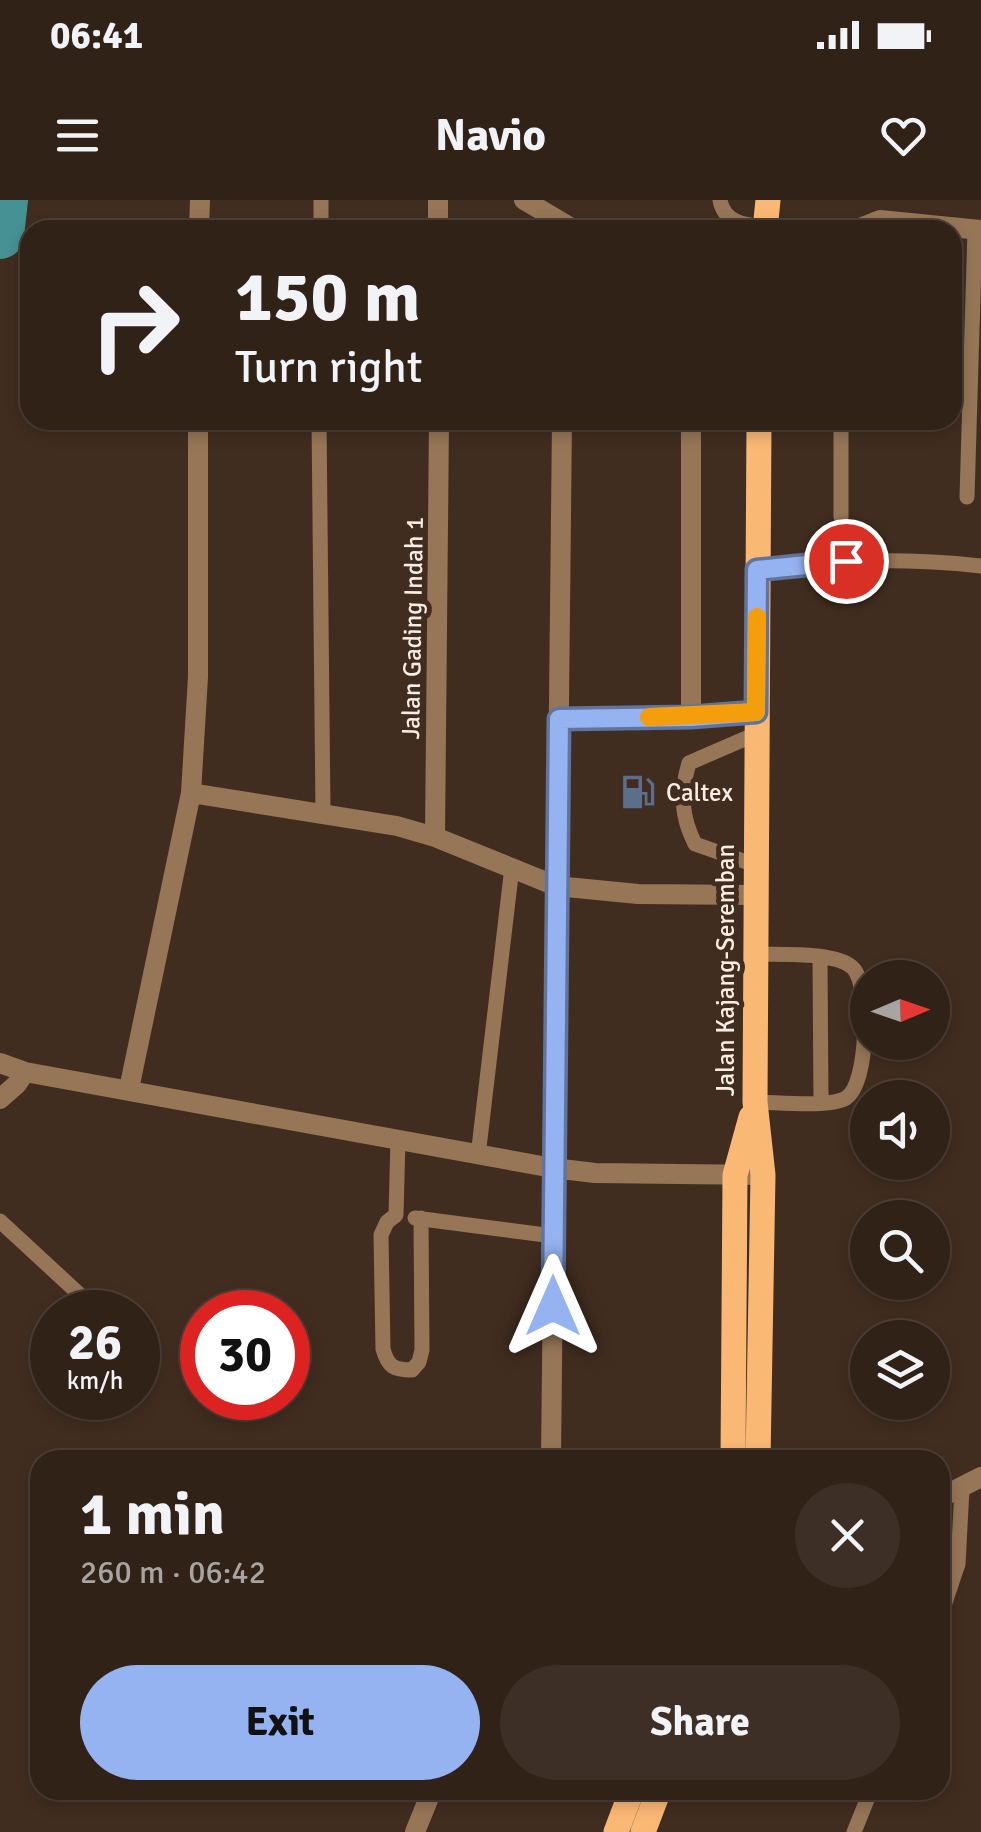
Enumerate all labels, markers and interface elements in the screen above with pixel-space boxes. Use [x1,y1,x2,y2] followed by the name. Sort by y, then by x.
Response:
[50,12,143,59] text: 06:41
[50,108,105,163] icon: menu
[435,108,546,163] text: Navio
[876,108,931,163] icon: heart
[235,254,420,340] text: 150 m
[70,260,200,390] icon: right
[235,340,423,395] text: Turn right
[395,516,430,740] street label: Jalan Gading Indah 1
[804,519,889,604] pin
[819,534,874,589] icon: arrive
[619,773,657,811] fuel station icon: Caltex
[666,777,734,808] place label: Caltex
[710,844,741,1096] street label: Jalan Kajang-Seremban
[850,960,950,1060] north arrow
[850,960,950,1420] map controls
[850,1080,950,1180] button: sound
[850,1200,950,1300] button: search
[501,1254,605,1358] position arrow
[180,1290,310,1420] speed limit sign: 30
[68,1312,122,1374] text: 26
[850,1320,950,1420] button: layers
[67,1365,123,1396] text: km/h
[80,1478,225,1552] text: 1 min
[795,1483,900,1588] button: close
[80,1553,266,1592] text: 260 m · 06:42
[80,1665,480,1780] button: Exit
[500,1665,900,1780] button: Share

